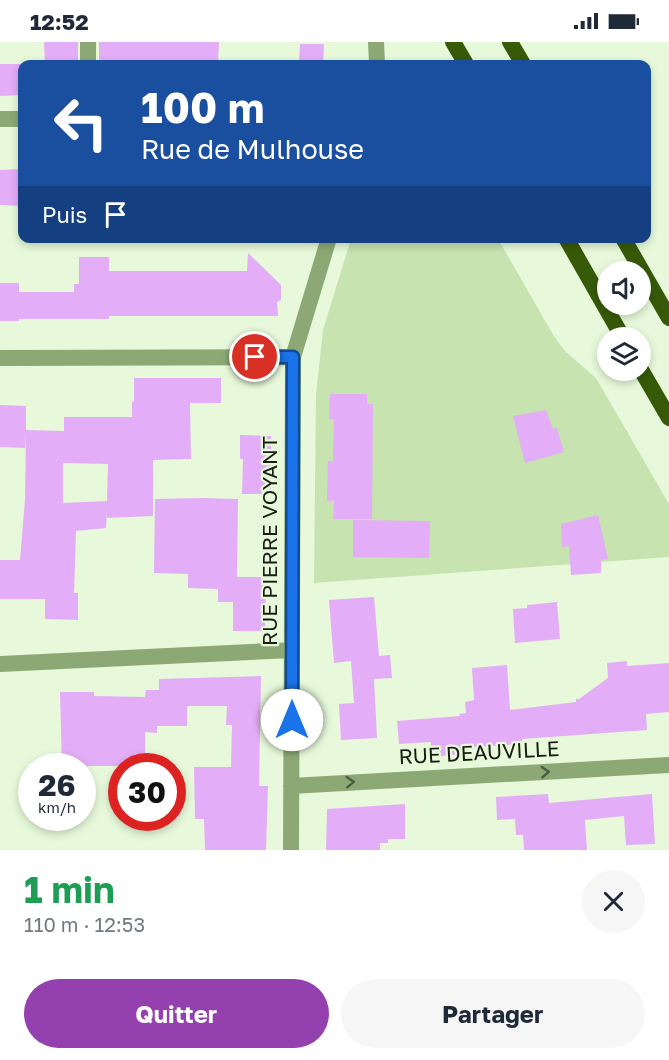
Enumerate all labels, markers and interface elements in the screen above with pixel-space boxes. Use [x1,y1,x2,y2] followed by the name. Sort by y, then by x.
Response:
[30,8,89,35] text: 12:52
[141,82,264,132] text: 100 m
[42,84,120,162] icon: left
[141,133,364,165] text: Rue de Mulhouse
[99,198,132,231] icon: arrive
[42,201,87,228] text: Puis
[597,261,651,381] map controls
[597,261,651,315] button: sound
[597,327,651,381] button: layers
[229,331,280,382] pin
[238,340,271,373] icon: arrive
[256,436,282,646] street label: RUE PIERRE VOYANT
[260,688,324,752] position arrow
[398,735,560,769] street label: RUE DEAUVILLE
[108,753,186,831] speed limit sign: 30
[540,765,549,778] one-way arrow
[38,767,76,803] text: 26
[345,776,354,789] one-way arrow
[38,798,76,816] text: km/h
[24,868,115,911] text: 1 min
[582,870,645,933] button: close
[24,912,145,936] text: 110 m · 12:53
[24,979,329,1048] button: Quitter
[341,979,645,1048] button: Partager

